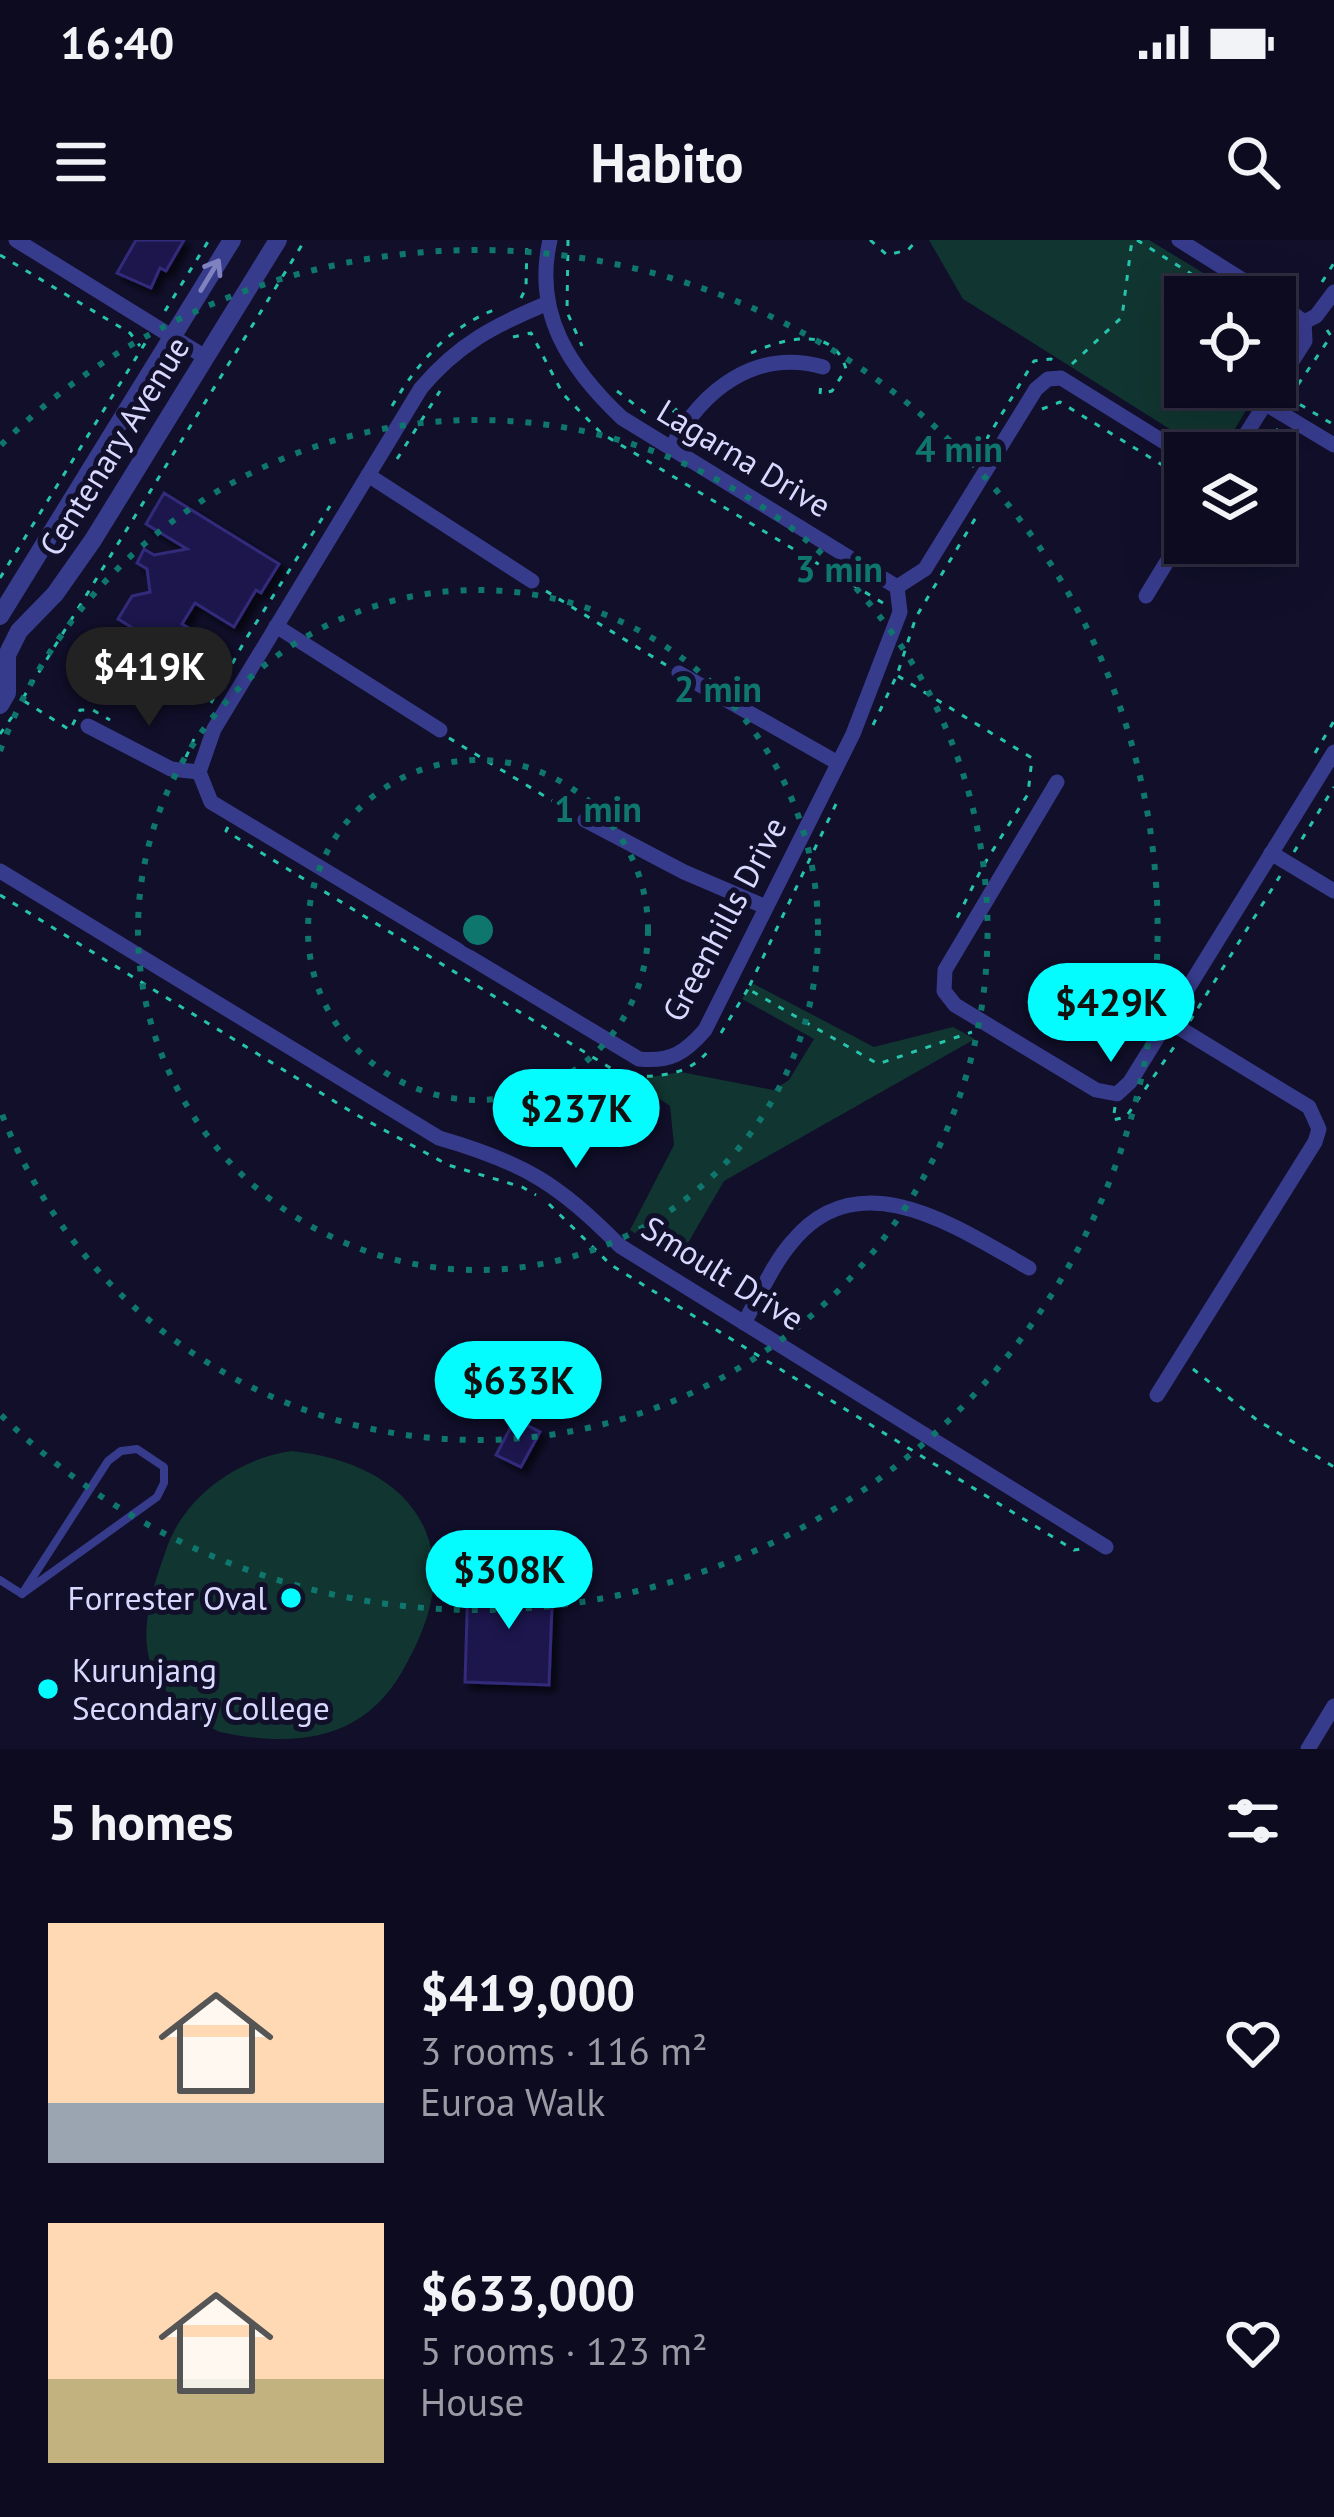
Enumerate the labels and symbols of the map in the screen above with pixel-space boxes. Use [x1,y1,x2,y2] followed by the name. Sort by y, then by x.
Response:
[198,259,222,293] one-way arrow
[29,328,198,563] street label: Centenary Avenue
[649,389,839,526] street label: Lagarna Drive
[915,425,1003,472] text: 4 min
[795,545,883,592] text: 3 min
[65,627,233,729] pin: $419K
[674,665,762,712] text: 2 min
[554,785,642,832] text: 1 min
[652,809,795,1028] street label: Greenhills Drive
[457,909,499,951] centre of rings
[1027,963,1195,1065] pin: $429K
[492,1069,660,1171] pin: $237K
[634,1206,812,1339] street label: Smoult Drive
[434,1341,602,1443] pin: $633K
[425,1530,593,1632] pin: $308K
[68,1576,267,1619] place label: Forrester Oval
[278,1585,304,1611] marker: Forrester Oval
[72,1648,330,1729] place label: Kurunjang Secondary College
[35,1676,61,1702] marker: Kurunjang Secondary College

